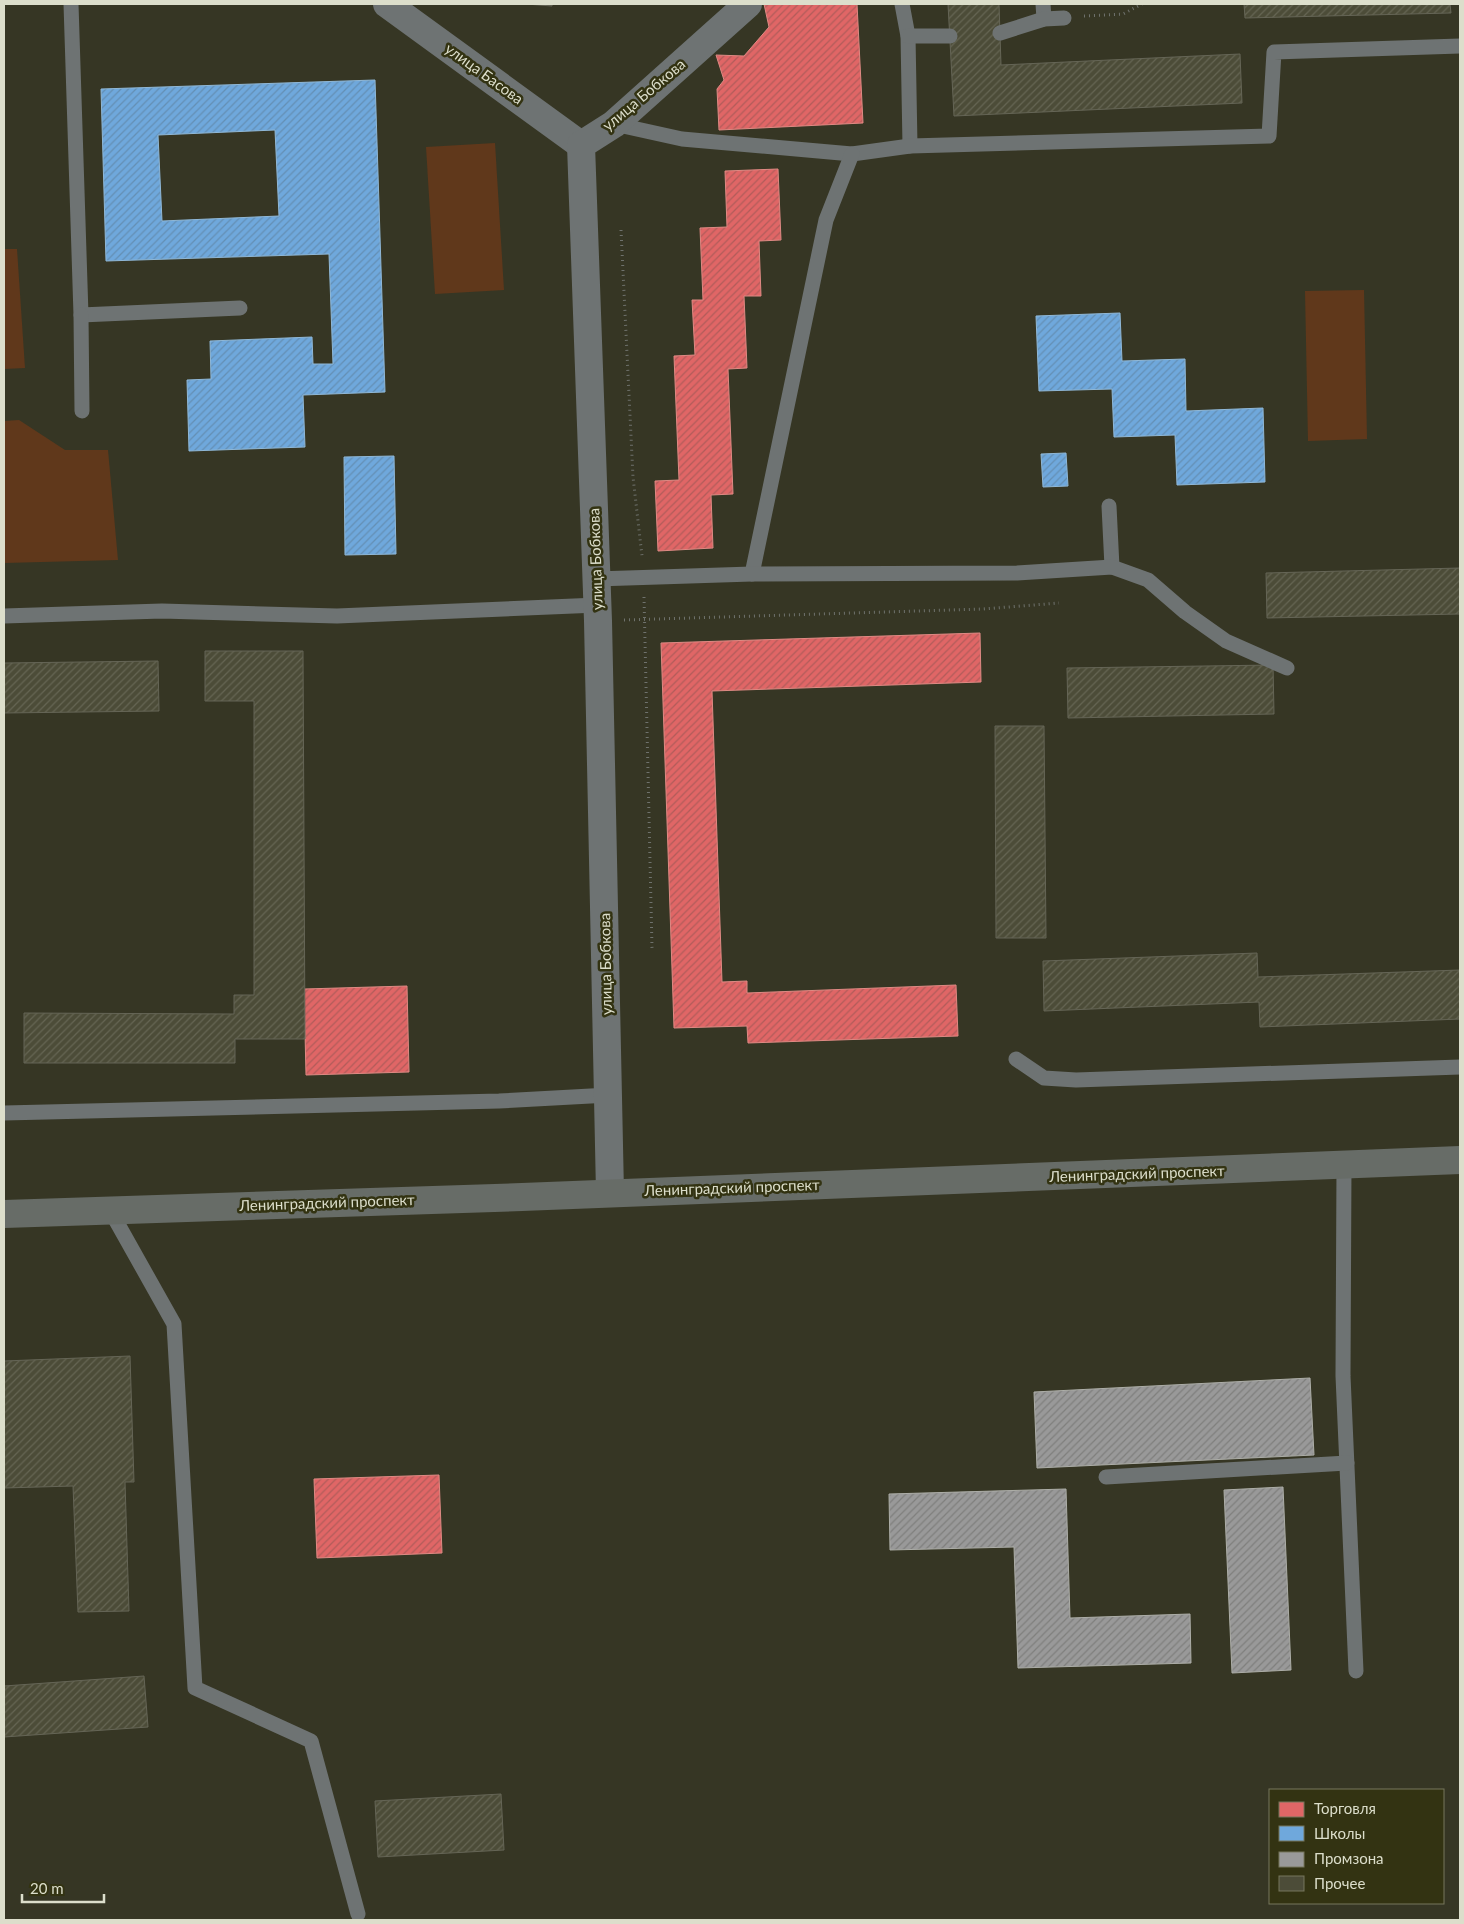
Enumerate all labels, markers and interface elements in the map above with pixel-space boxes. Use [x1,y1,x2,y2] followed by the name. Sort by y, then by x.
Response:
[442,39,527,108] street label: улица Басова
[598,54,688,134] street label: улица Бобкова
[584,508,606,610] street label: улица Бобкова
[595,913,615,1015] street label: улица Бобкова
[1048,1161,1225,1185] street label: Ленинградский проспект
[643,1175,820,1199] street label: Ленинградский проспект
[238,1190,415,1214] street label: Ленинградский проспект
[1269,1789,1444,1904] legend
[1314,1799,1376,1817] text: Торговля
[1314,1824,1365,1842] text: Школы
[1314,1849,1384,1867] text: Промзона
[22,1872,105,1904] scale bar
[1314,1874,1365,1892] text: Прочее
[30,1879,64,1897] text: 20 m

